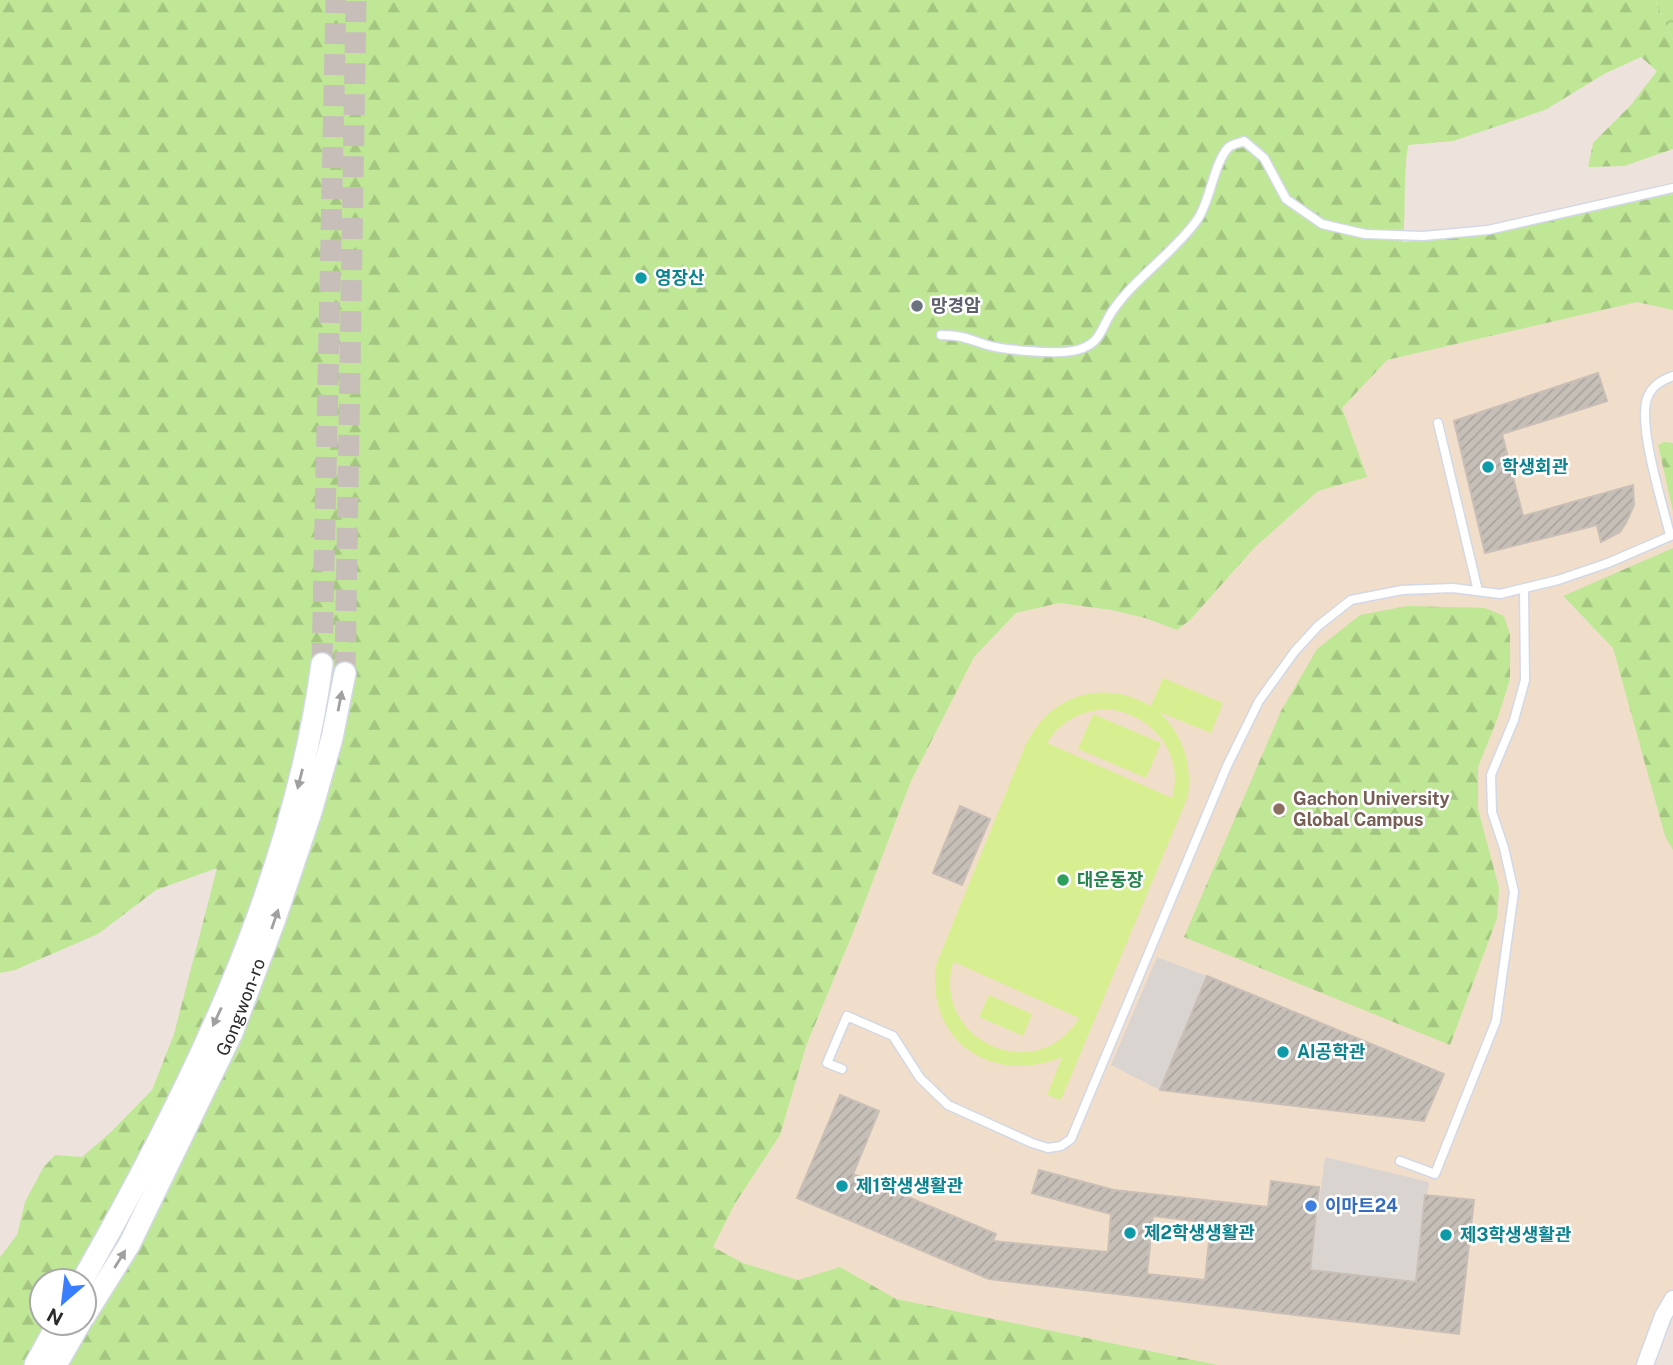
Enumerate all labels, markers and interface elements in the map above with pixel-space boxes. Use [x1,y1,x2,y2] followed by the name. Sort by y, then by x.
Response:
[655,267,705,288] place label: 영장산
[633,270,649,286] marker: 영장산
[931,295,981,316] place label: 망경암
[909,298,925,314] marker: 망경암
[1502,456,1569,477] place label: 학생회관
[1480,459,1496,475] marker: 학생회관
[334,690,345,712] one-way arrow
[294,768,305,790] one-way arrow
[1293,788,1450,830] place label: Gachon University Global Campus
[1271,801,1287,817] marker: Gachon University Global Campus
[1077,869,1144,890] place label: 대운동장
[1055,872,1071,888] marker: 대운동장
[270,908,281,929] one-way arrow
[212,955,269,1059] street label: Gongwon-ro
[211,1007,223,1027] one-way arrow
[1297,1041,1366,1062] place label: AI공학관
[1275,1044,1291,1060] marker: AI공학관
[856,1175,964,1196] place label: 제1학생생활관
[834,1178,850,1194] marker: 제1학생생활관
[1325,1195,1398,1216] place label: 이마트24
[1303,1198,1319,1214] marker: 이마트24
[1144,1222,1255,1243] place label: 제2학생생활관
[1460,1224,1572,1245] place label: 제3학생생활관
[1122,1225,1138,1241] marker: 제2학생생활관
[1438,1227,1454,1243] marker: 제3학생생활관
[114,1250,127,1269] one-way arrow
[28,1267,98,1337] north arrow
[43,1304,67,1330] text: N

